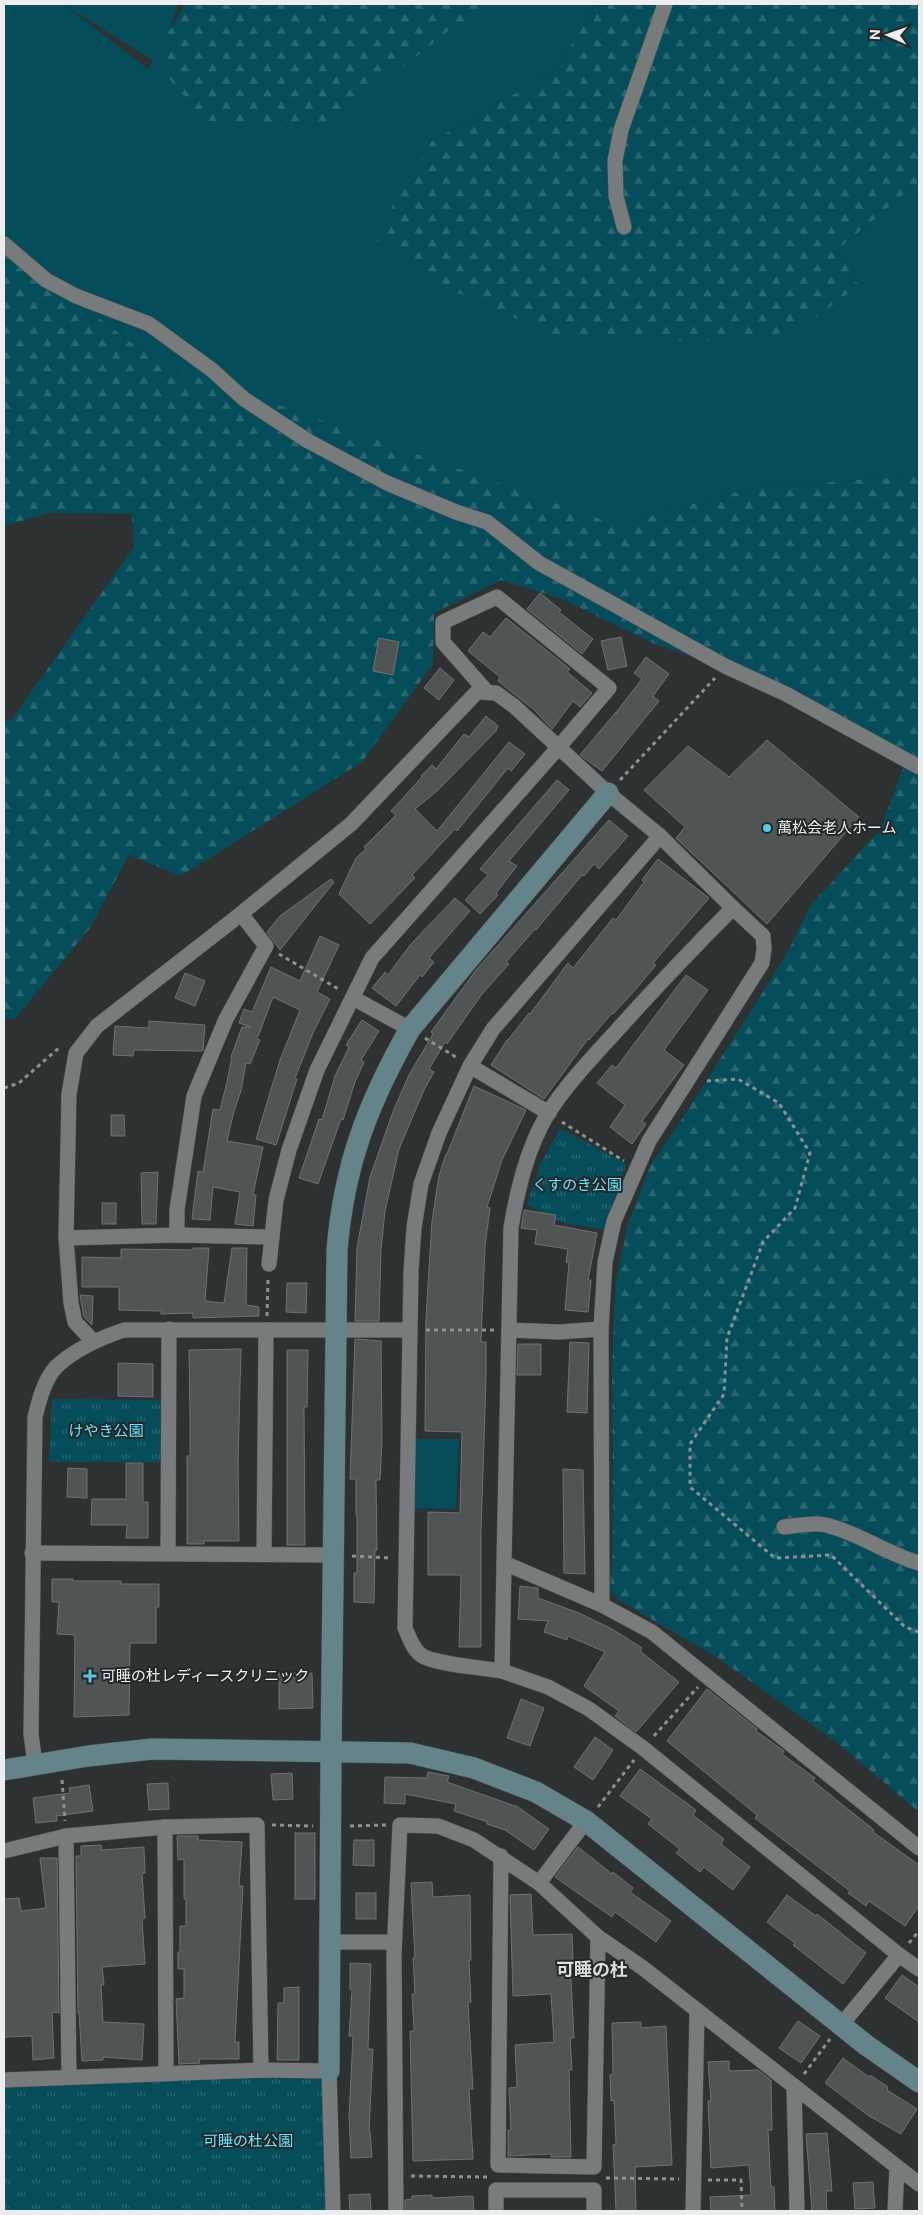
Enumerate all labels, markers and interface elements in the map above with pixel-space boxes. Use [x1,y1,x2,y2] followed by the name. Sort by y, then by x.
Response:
[863,10,913,60] north arrow
[867,29,883,40] text: N
[777,819,897,836] place label: 萬松会老人ホーム
[761,822,773,834] marker: 萬松会老人ホーム
[532,1176,622,1193] park label: くすのき公園
[68,1422,144,1439] park label: けやき公園
[101,1667,309,1684] place label: 可睡の杜レディースクリニック
[83,1669,97,1683] marker: 可睡の杜レディースクリニック
[556,1959,628,1980] district label: 可睡の杜
[203,2132,293,2149] park label: 可睡の杜公園

